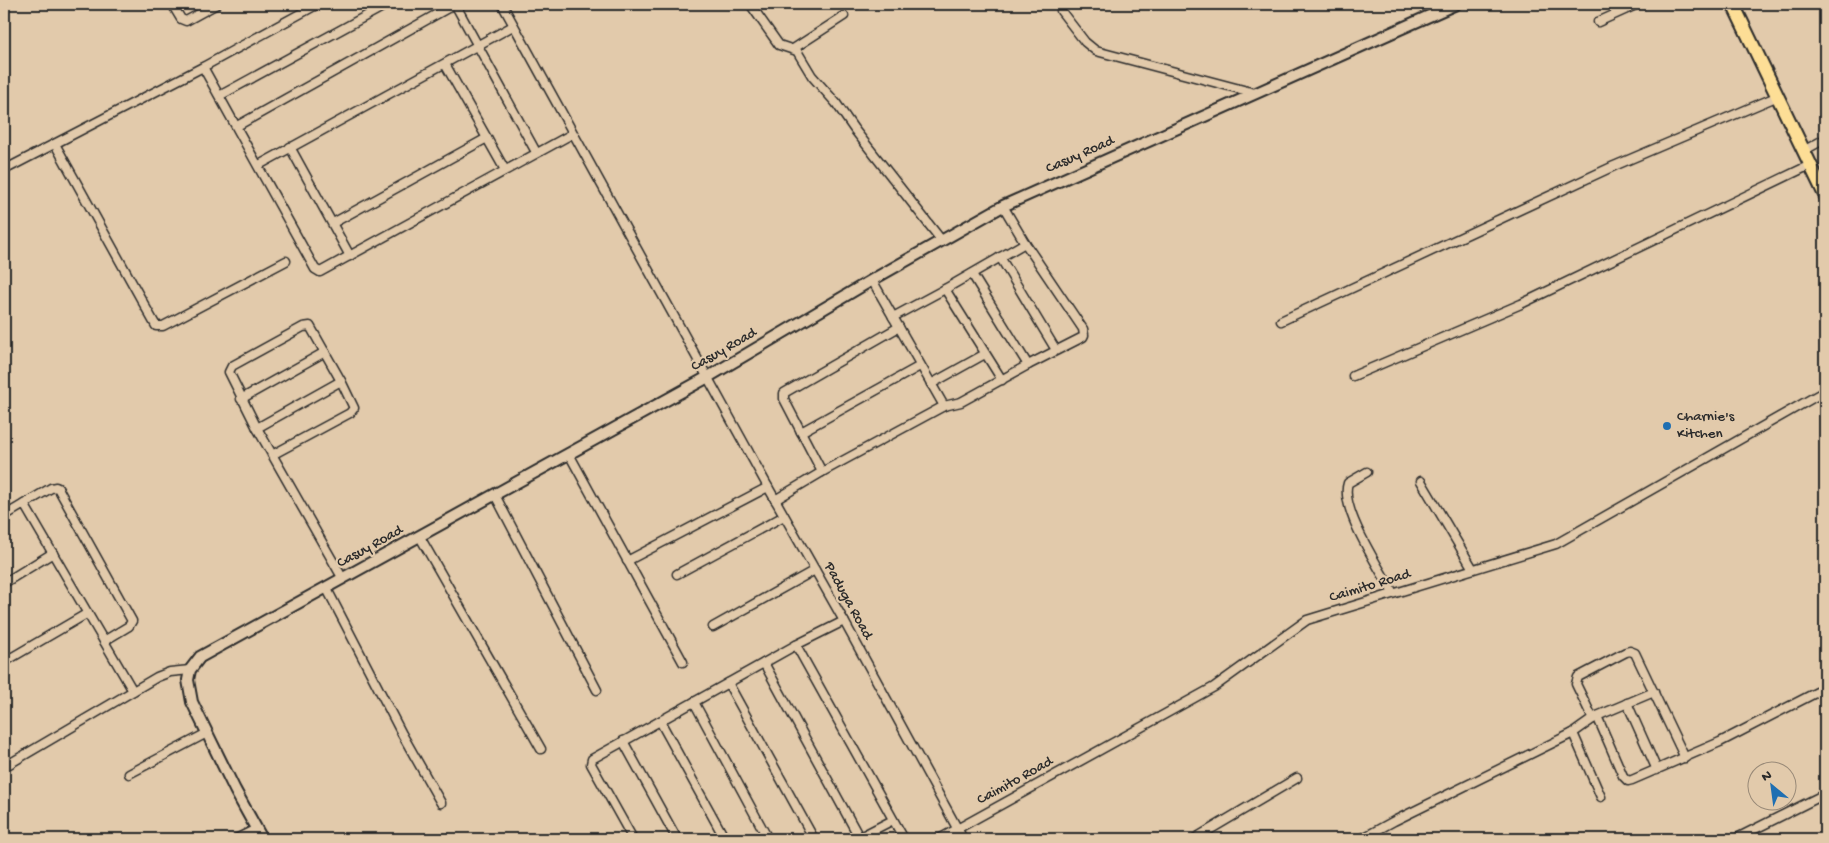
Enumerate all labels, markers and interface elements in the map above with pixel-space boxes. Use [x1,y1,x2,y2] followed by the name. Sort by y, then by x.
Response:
[1043,131,1118,178] street label: Casuy Road
[688,323,761,376] street label: Casuy Road
[1677,408,1735,443] place label: Charnie's Kitchen
[1661,420,1673,432] marker: Charnie's Kitchen
[334,521,407,572] street label: Casuy Road
[819,558,877,644] street label: Paduga Road
[1327,565,1414,607] street label: Caimito Road
[974,752,1057,809] street label: Caimito Road
[1746,760,1796,810] north arrow
[1759,767,1775,786] text: N

